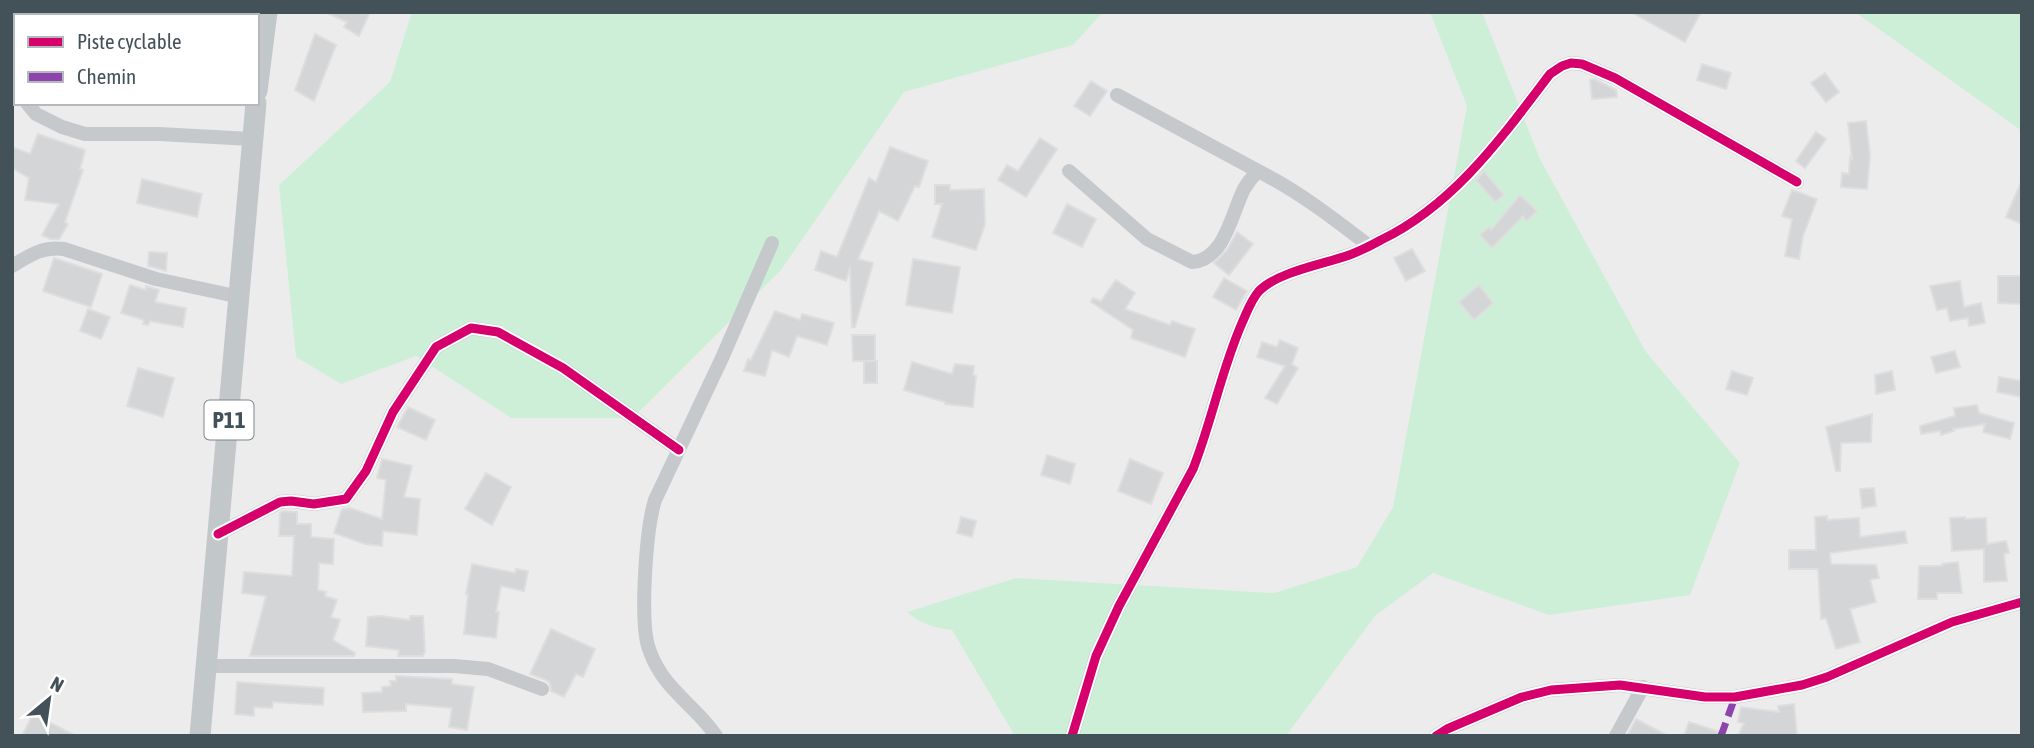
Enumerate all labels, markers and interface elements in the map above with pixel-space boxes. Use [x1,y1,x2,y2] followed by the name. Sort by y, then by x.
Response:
[14,14,259,105] legend
[77,29,182,53] text: Piste cyclable
[77,64,136,88] text: Chemin
[204,400,254,440] road number: P11
[14,664,84,734] north arrow
[47,672,67,696] text: N

